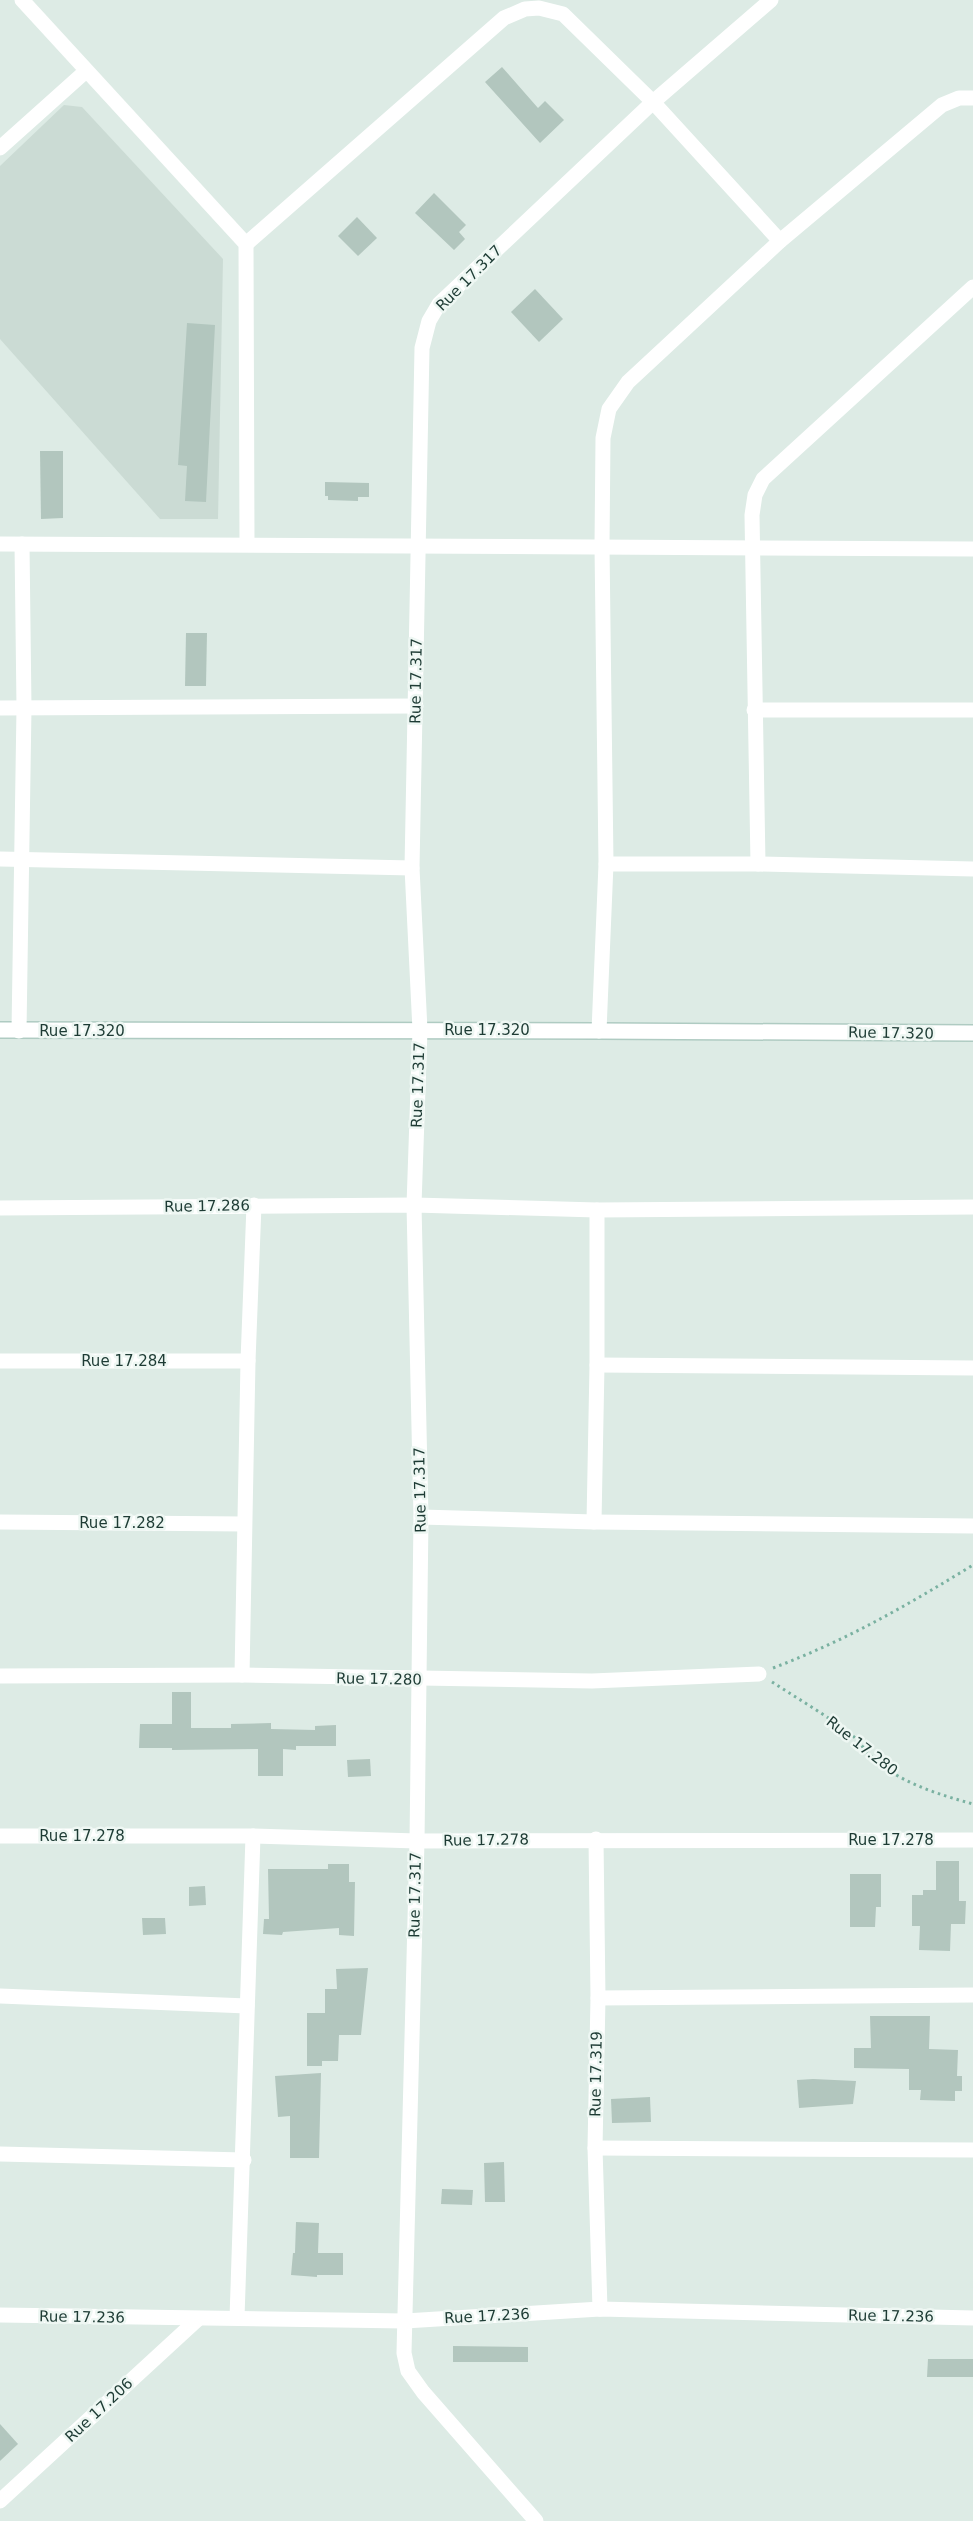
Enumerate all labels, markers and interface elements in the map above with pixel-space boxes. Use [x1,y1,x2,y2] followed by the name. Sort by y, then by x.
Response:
[432,241,506,315] street label: Rue 17.317
[406,638,426,724] street label: Rue 17.317
[444,1021,530,1039] street label: Rue 17.320
[39,1022,125,1040] street label: Rue 17.320
[848,1023,934,1043] street label: Rue 17.320
[408,1042,428,1128] street label: Rue 17.317
[164,1196,250,1216] street label: Rue 17.286
[81,1352,167,1370] street label: Rue 17.284
[410,1447,430,1533] street label: Rue 17.317
[79,1514,165,1532] street label: Rue 17.282
[336,1669,422,1689] street label: Rue 17.280
[823,1713,901,1779] street label: Rue 17.280
[39,1827,125,1845] street label: Rue 17.278
[443,1830,529,1850] street label: Rue 17.278
[848,1831,934,1849] street label: Rue 17.278
[405,1852,425,1938] street label: Rue 17.317
[586,2031,606,2117] street label: Rue 17.319
[444,2305,530,2327] street label: Rue 17.236
[848,2306,934,2326] street label: Rue 17.236
[39,2307,125,2327] street label: Rue 17.236
[62,2374,136,2446] street label: Rue 17.206

